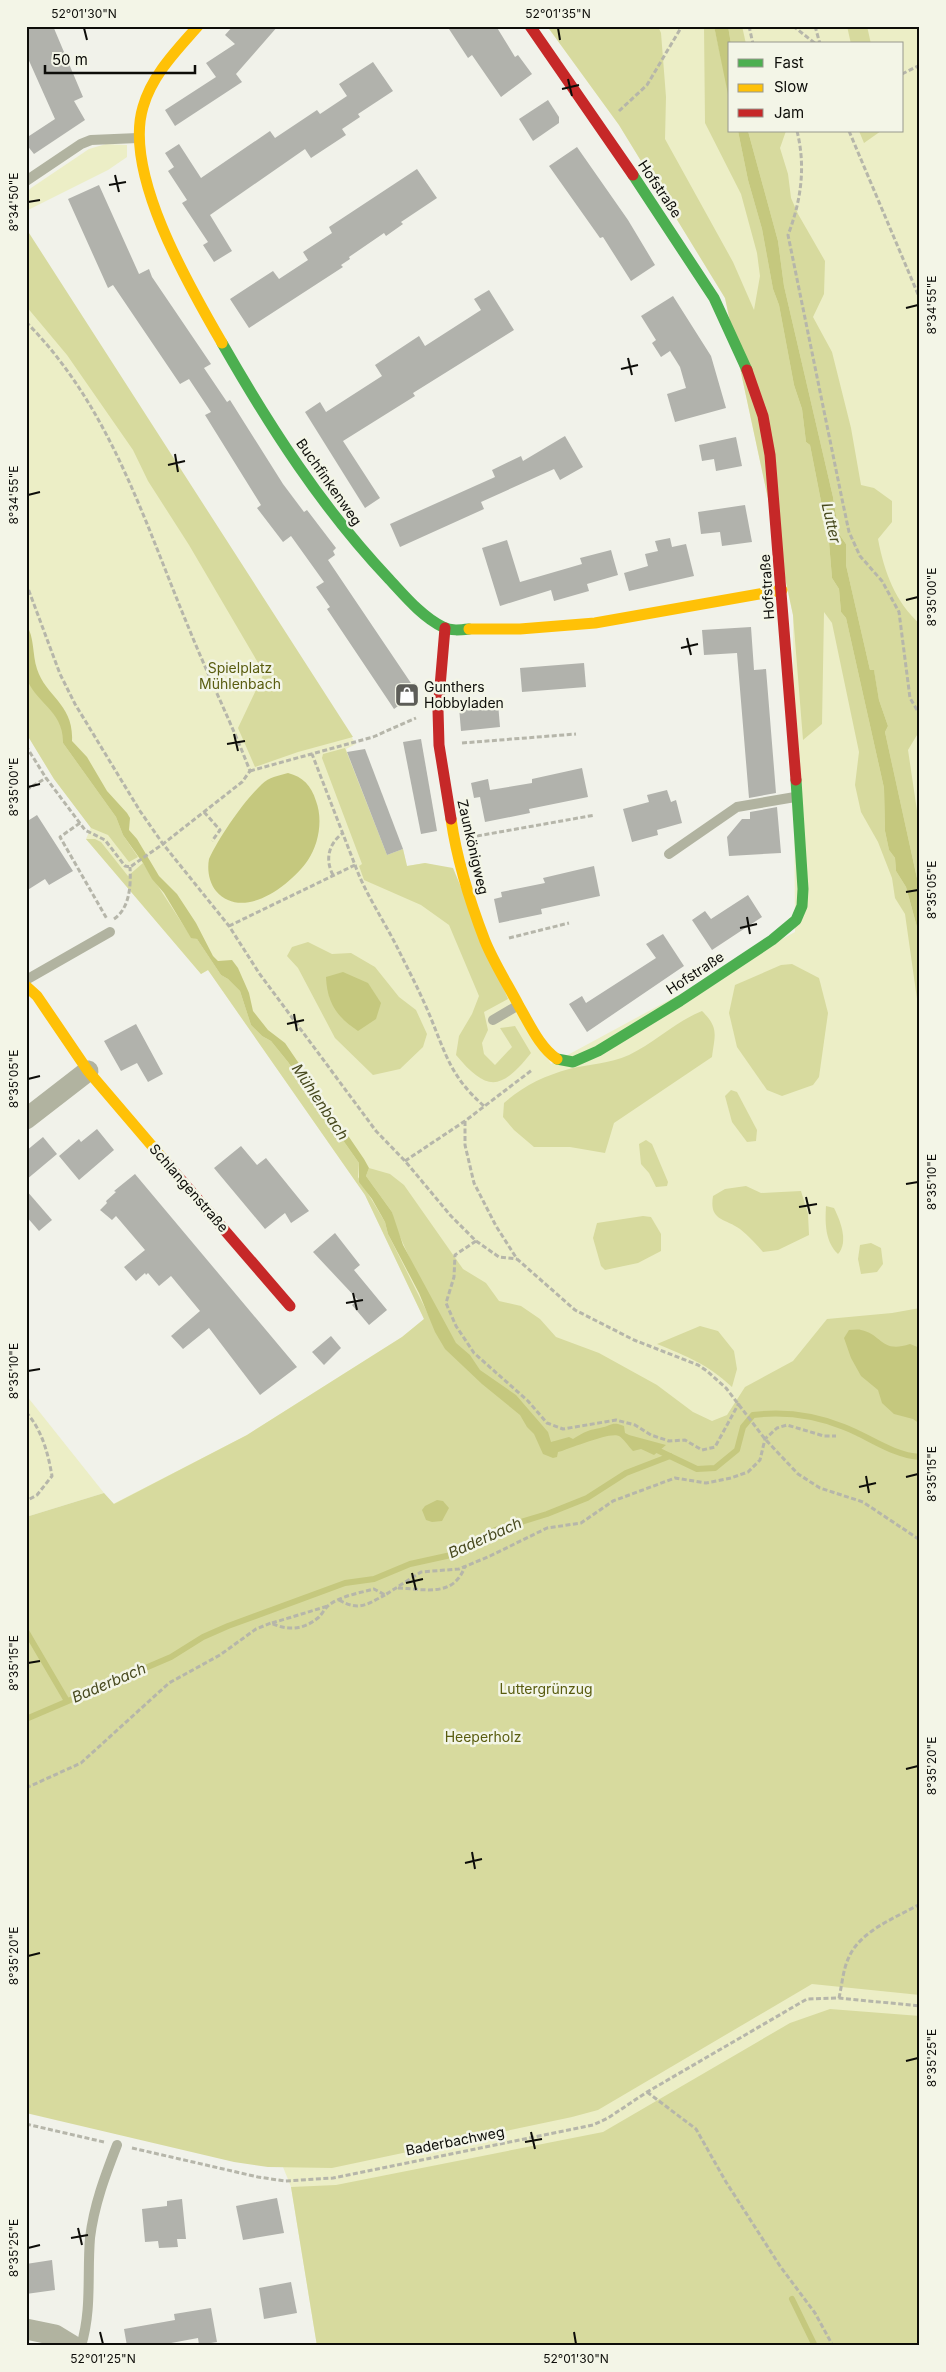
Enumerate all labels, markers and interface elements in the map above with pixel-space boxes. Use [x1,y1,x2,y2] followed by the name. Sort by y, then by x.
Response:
[51,6,117,21] text: 52°01'30"N
[525,6,591,21] text: 52°01'35"N
[45,42,195,74] scale bar
[728,42,904,132] legend
[52,50,88,69] text: 50 m
[774,53,804,72] text: Fast
[774,77,808,96] text: Slow
[774,103,804,122] text: Jam
[635,157,686,221] street label: Hofstraße
[6,172,21,232] text: 8°34'50"E
[924,276,939,334] text: 8°34'55"E
[293,435,366,528] street label: Buchfinkenweg
[6,466,21,524] text: 8°34'55"E
[818,501,845,545] water label: Lutter
[756,554,777,620] street label: Hofstraße
[924,568,939,626] text: 8°35'00"E
[199,659,281,692] park label: Spielplatz Mühlenbach
[424,678,504,711] place label: Gunthers Hobbyladen
[394,682,420,708] shop icon: Gunthers Hobbyladen
[6,758,21,816] text: 8°35'00"E
[454,798,493,896] street label: Zaunkönigweg
[924,861,939,919] text: 8°35'05"E
[663,948,727,998] street label: Hofstraße
[6,1050,21,1108] text: 8°35'05"E
[288,1060,353,1144] water label: Mühlenbach
[146,1140,232,1235] street label: Schlangenstraße
[924,1154,939,1210] text: 8°35'10"E
[6,1343,21,1399] text: 8°35'10"E
[924,1446,939,1502] text: 8°35'15"E
[445,1513,525,1562] water label: Baderbach
[6,1635,21,1691] text: 8°35'15"E
[69,1658,149,1707] water label: Baderbach
[499,1680,593,1697] park label: Luttergrünzug
[445,1728,521,1745] park label: Heeperholz
[924,1737,939,1795] text: 8°35'20"E
[6,1927,21,1985] text: 8°35'20"E
[924,2029,939,2087] text: 8°35'25"E
[404,2123,506,2158] street label: Baderbachweg
[6,2219,21,2277] text: 8°35'25"E
[70,2351,136,2366] text: 52°01'25"N
[543,2351,609,2366] text: 52°01'30"N

